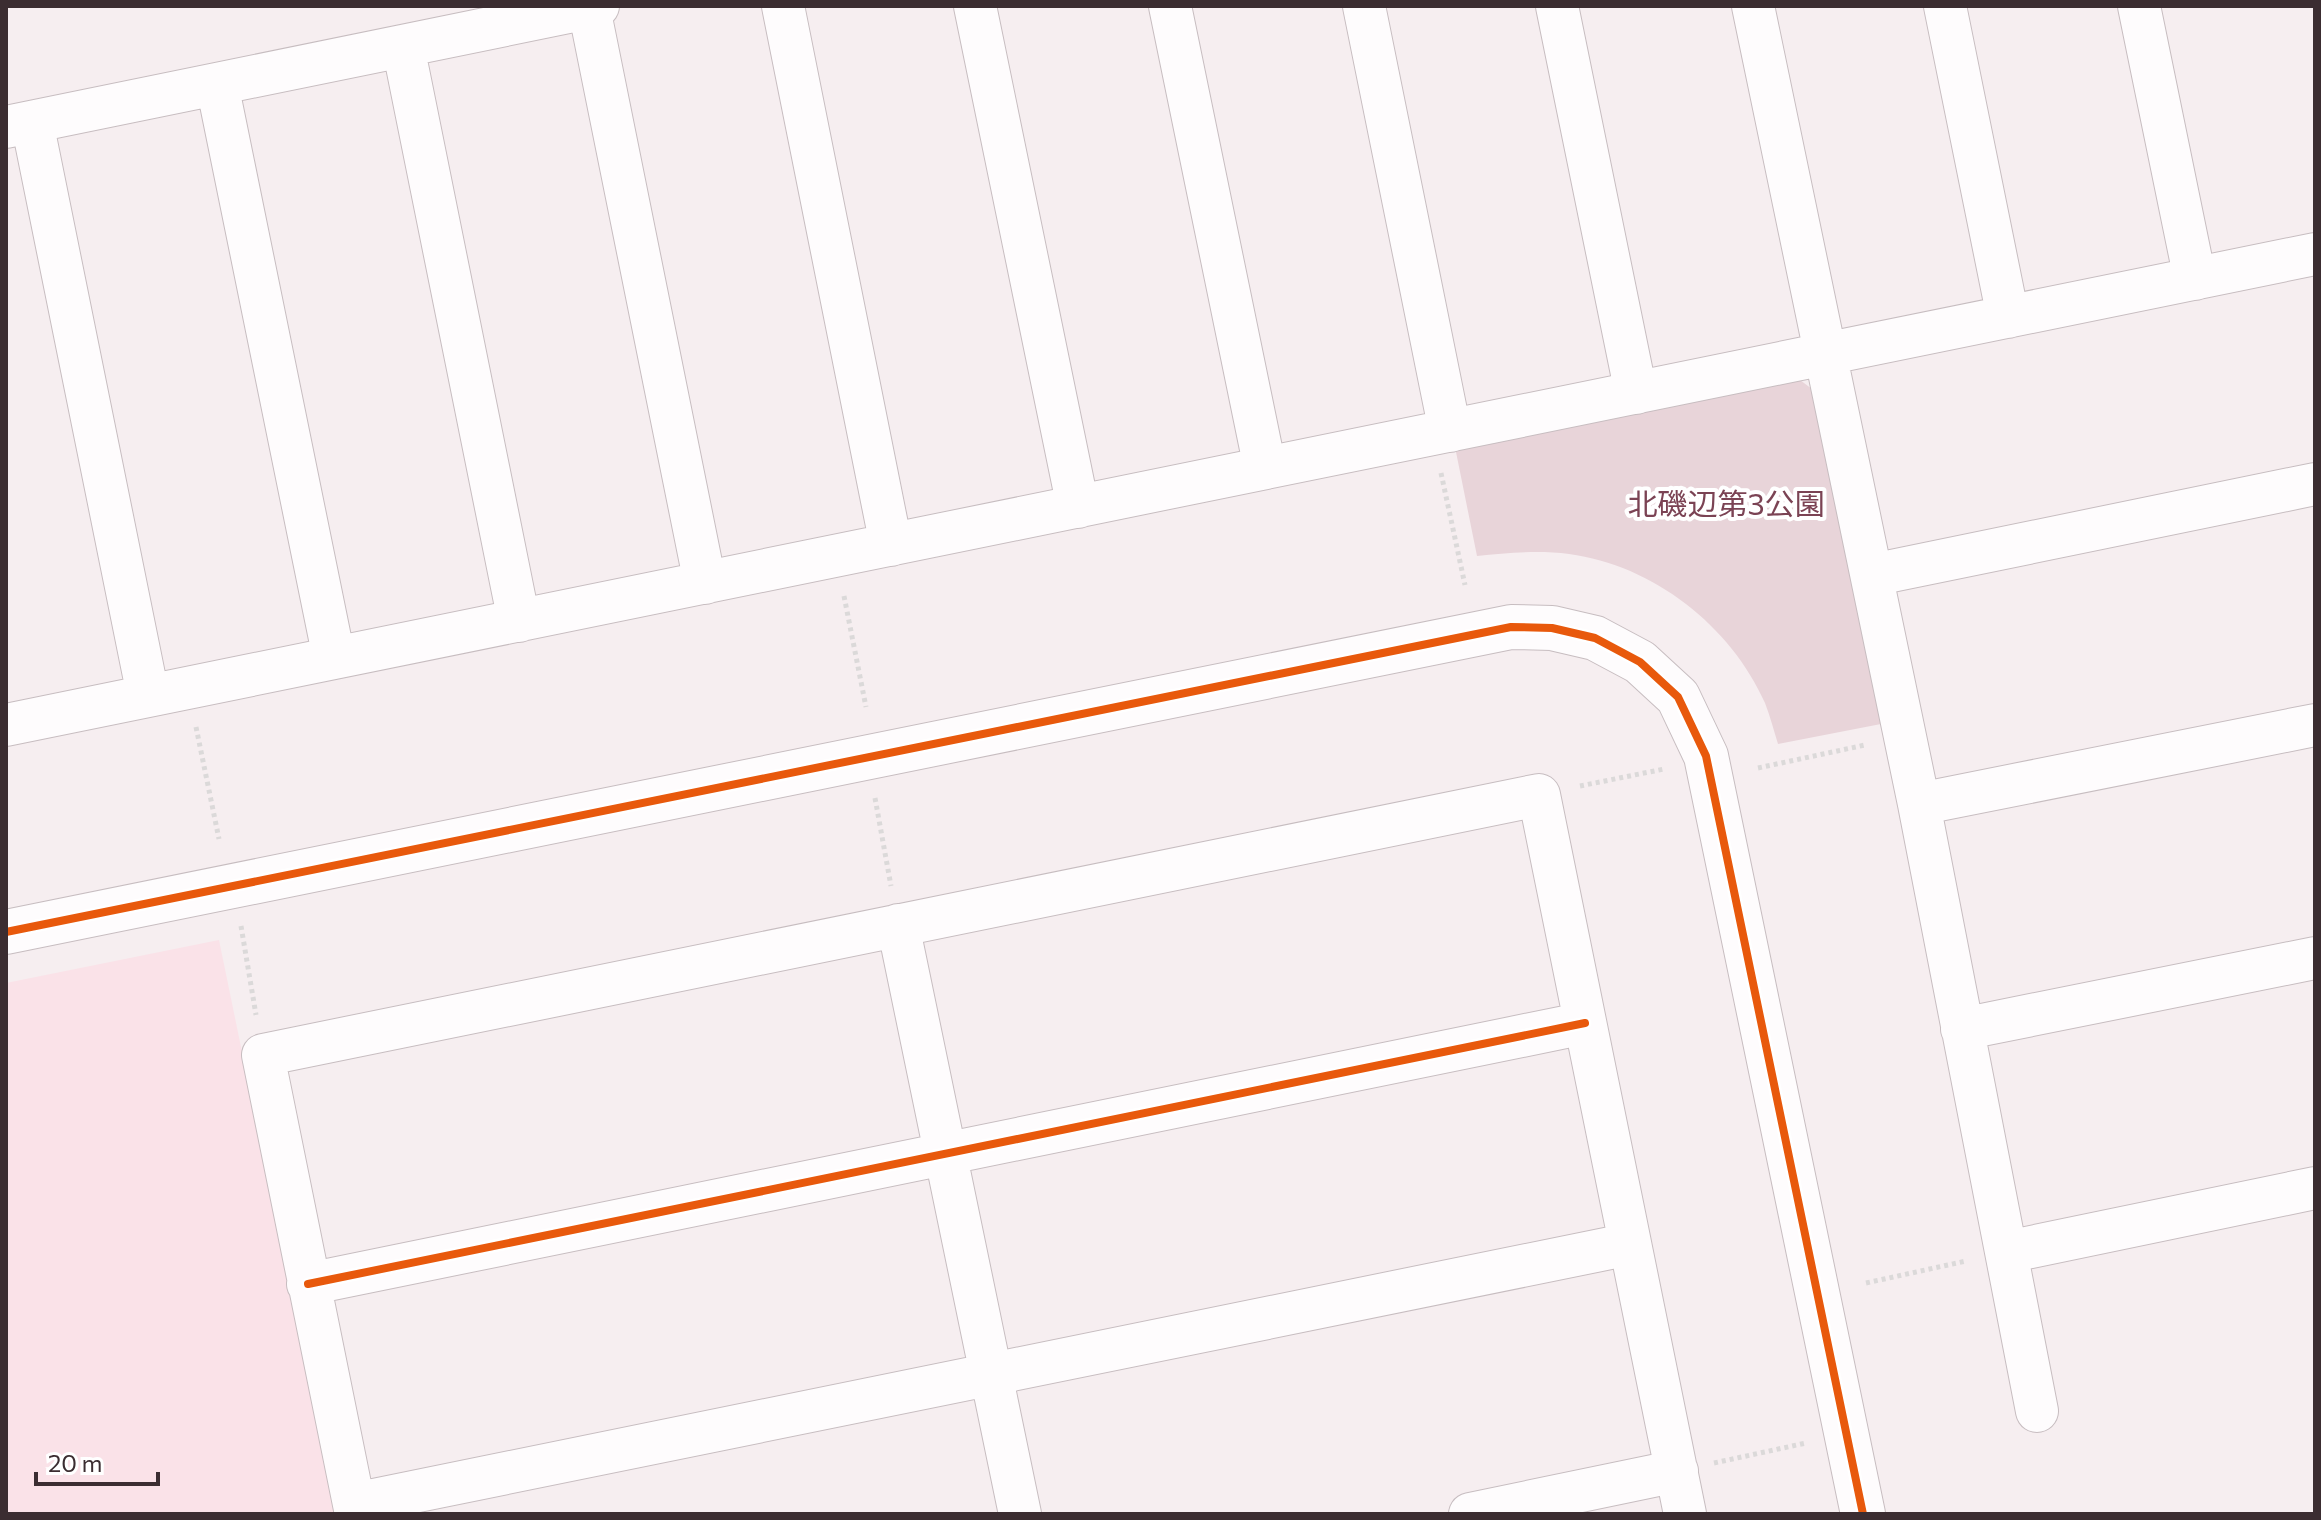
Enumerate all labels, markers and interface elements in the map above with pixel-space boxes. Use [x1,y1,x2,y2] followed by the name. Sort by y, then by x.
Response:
[1627,484,1825,521] park label: 北磯辺第3公園
[36,1436,158,1486] scale bar
[48,1448,102,1477] text: 20 m

